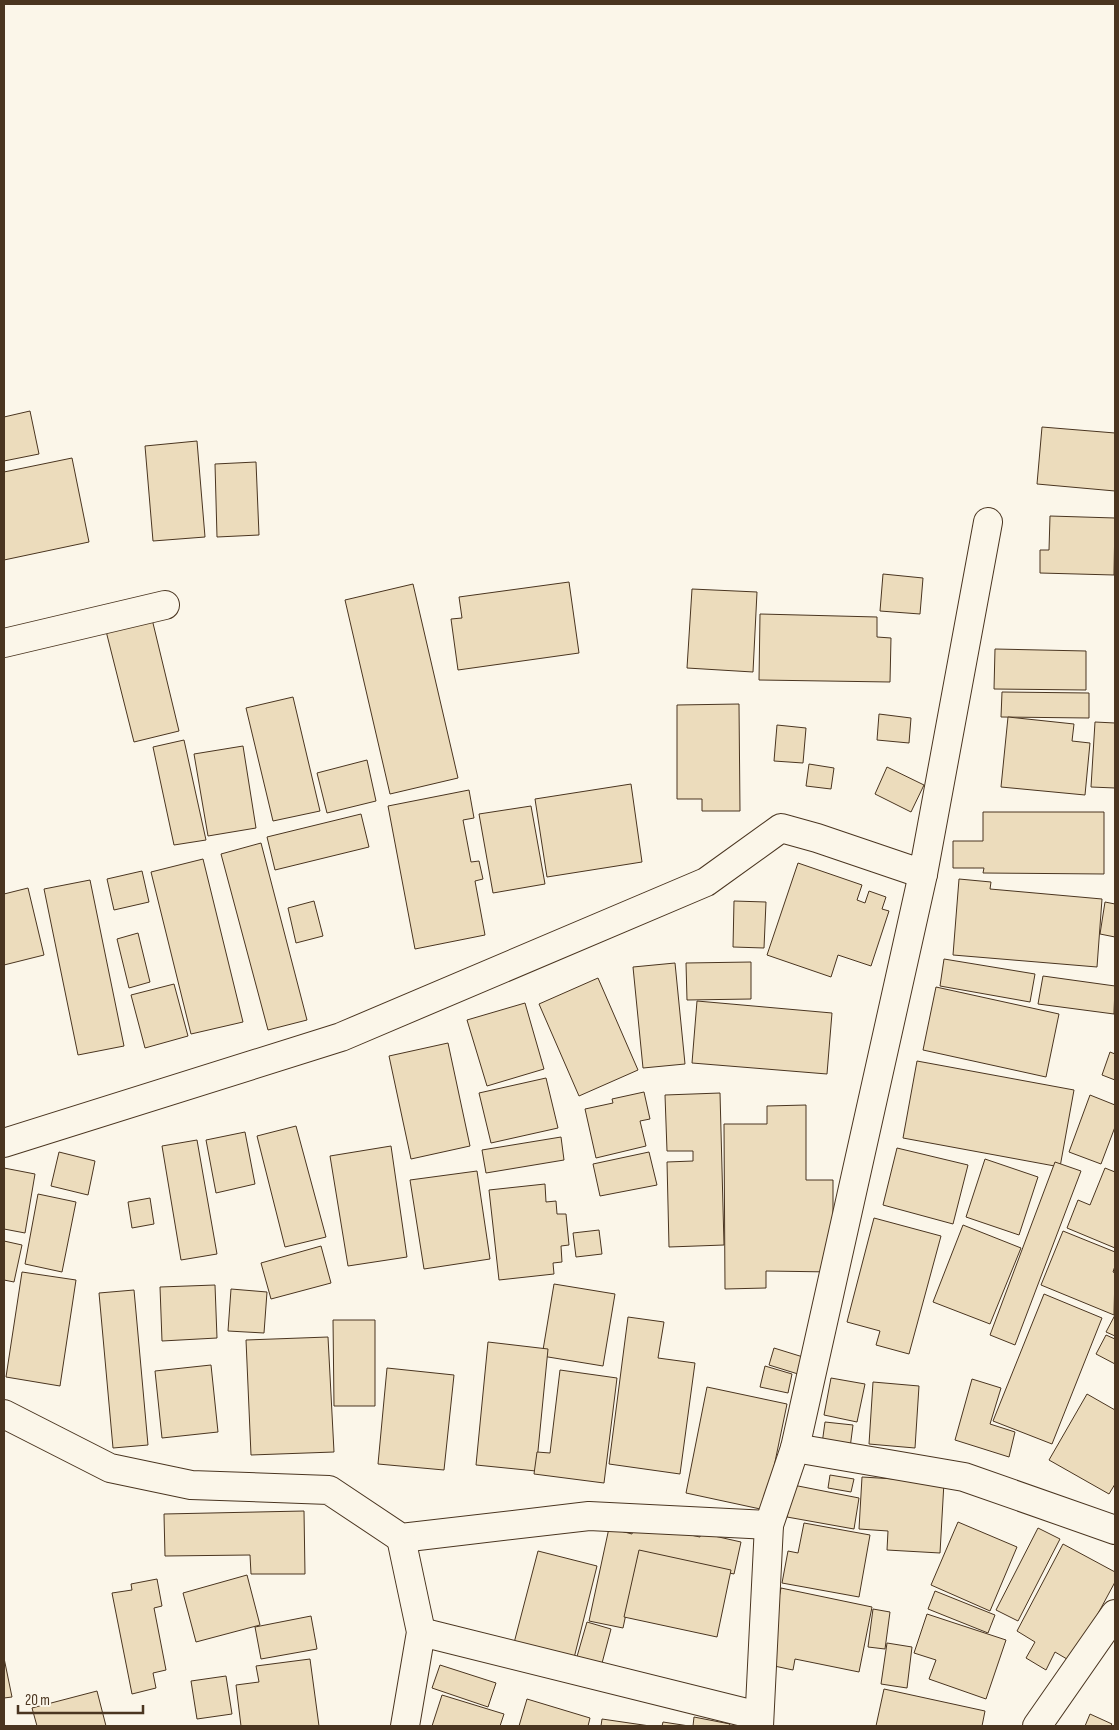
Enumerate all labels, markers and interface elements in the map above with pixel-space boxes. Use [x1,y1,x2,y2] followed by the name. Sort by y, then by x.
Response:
[18,1682,142,1714] scale bar
[25,1691,50,1710] text: 20 m

